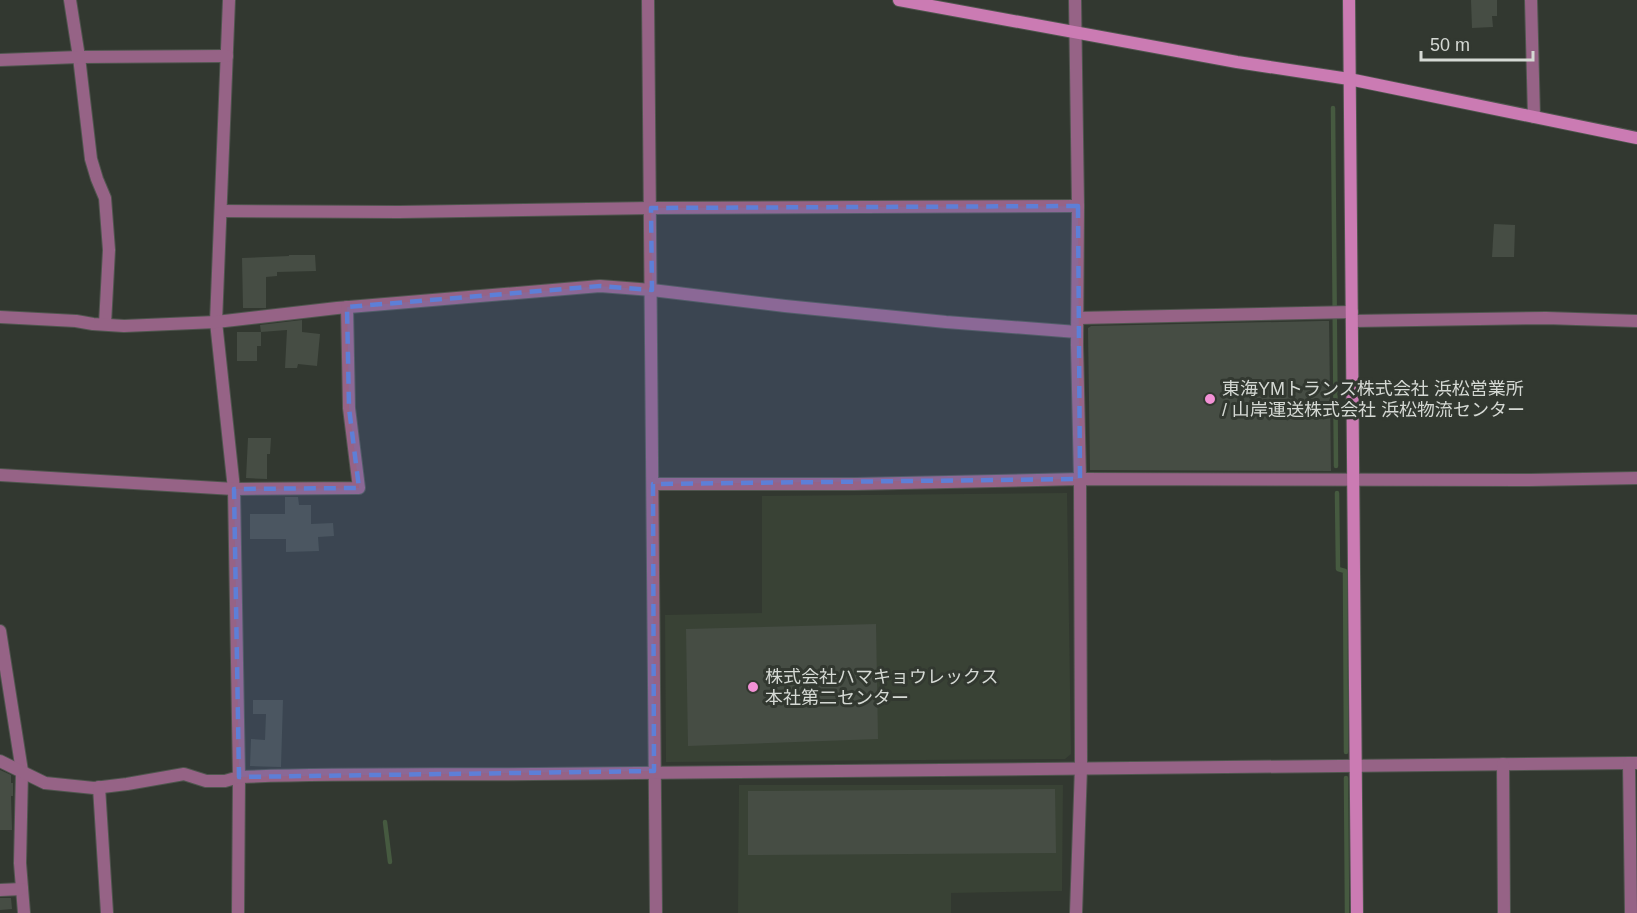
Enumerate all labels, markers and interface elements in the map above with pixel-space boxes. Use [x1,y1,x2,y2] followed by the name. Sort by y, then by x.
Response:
[1421,24,1534,62] scale bar
[1430,35,1470,55] text: 50 m
[1222,379,1525,420] place label: 東海YMトランス株式会社 浜松営業所 / 山岸運送株式会社 浜松物流センター
[1203,392,1217,406] marker: 東海YMトランス株式会社 浜松営業所 / 山岸運送株式会社 浜松物流センター
[765,667,998,708] place label: 株式会社ハマキョウレックス 本社第二センター
[746,680,760,694] marker: 株式会社ハマキョウレックス 本社第二センター

